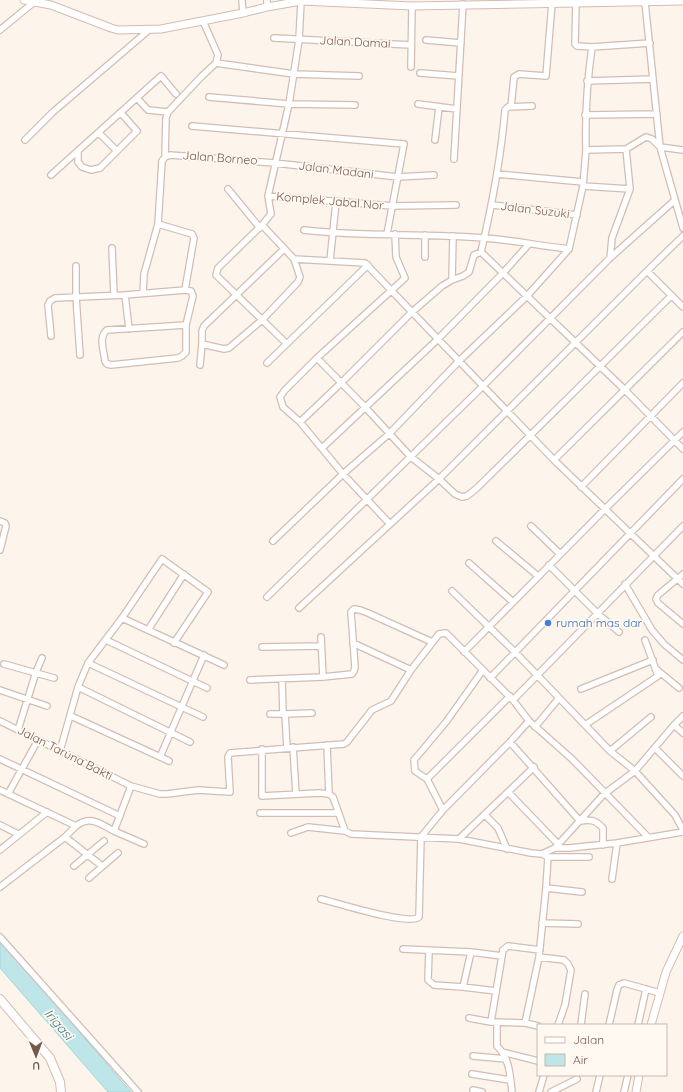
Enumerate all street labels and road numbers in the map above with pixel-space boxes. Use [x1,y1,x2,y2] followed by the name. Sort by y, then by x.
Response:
[319,32,391,51] street label: Jalan Damai
[182,147,258,168] street label: Jalan Borneo
[298,157,375,182] street label: Jalan Madani
[276,188,385,213] street label: Komplek Jabal Nor
[500,198,570,221] street label: Jalan Suzuki
[15,722,115,783] street label: Jalan Taruna Bakti

